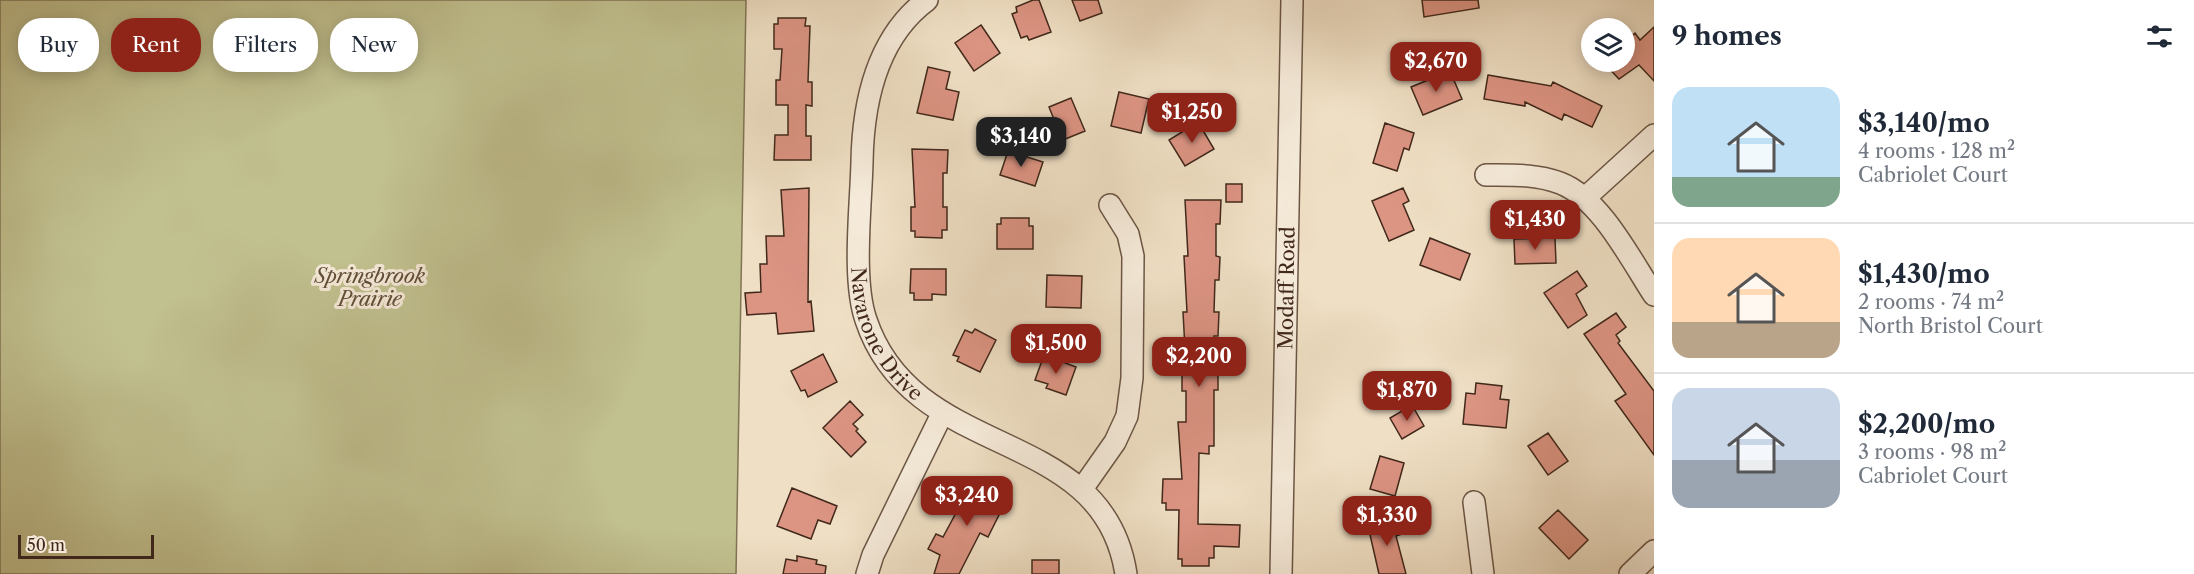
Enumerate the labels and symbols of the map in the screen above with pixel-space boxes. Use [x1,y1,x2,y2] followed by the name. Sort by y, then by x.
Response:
[1387,42,1485,93] pin: $2,670
[1143,93,1241,144] pin: $1,250
[972,117,1070,168] pin: $3,140
[1486,200,1584,251] pin: $1,430
[1273,226,1300,350] street label: Modaff Road
[314,264,426,311] park label: Springbrook Prairie
[846,266,927,405] street label: Navarone Drive
[1007,324,1105,375] pin: $1,500
[1150,337,1248,388] pin: $2,200
[1358,371,1456,422] pin: $1,870
[918,476,1016,527] pin: $3,240
[1338,496,1436,547] pin: $1,330
[18,532,154,560] scale bar

